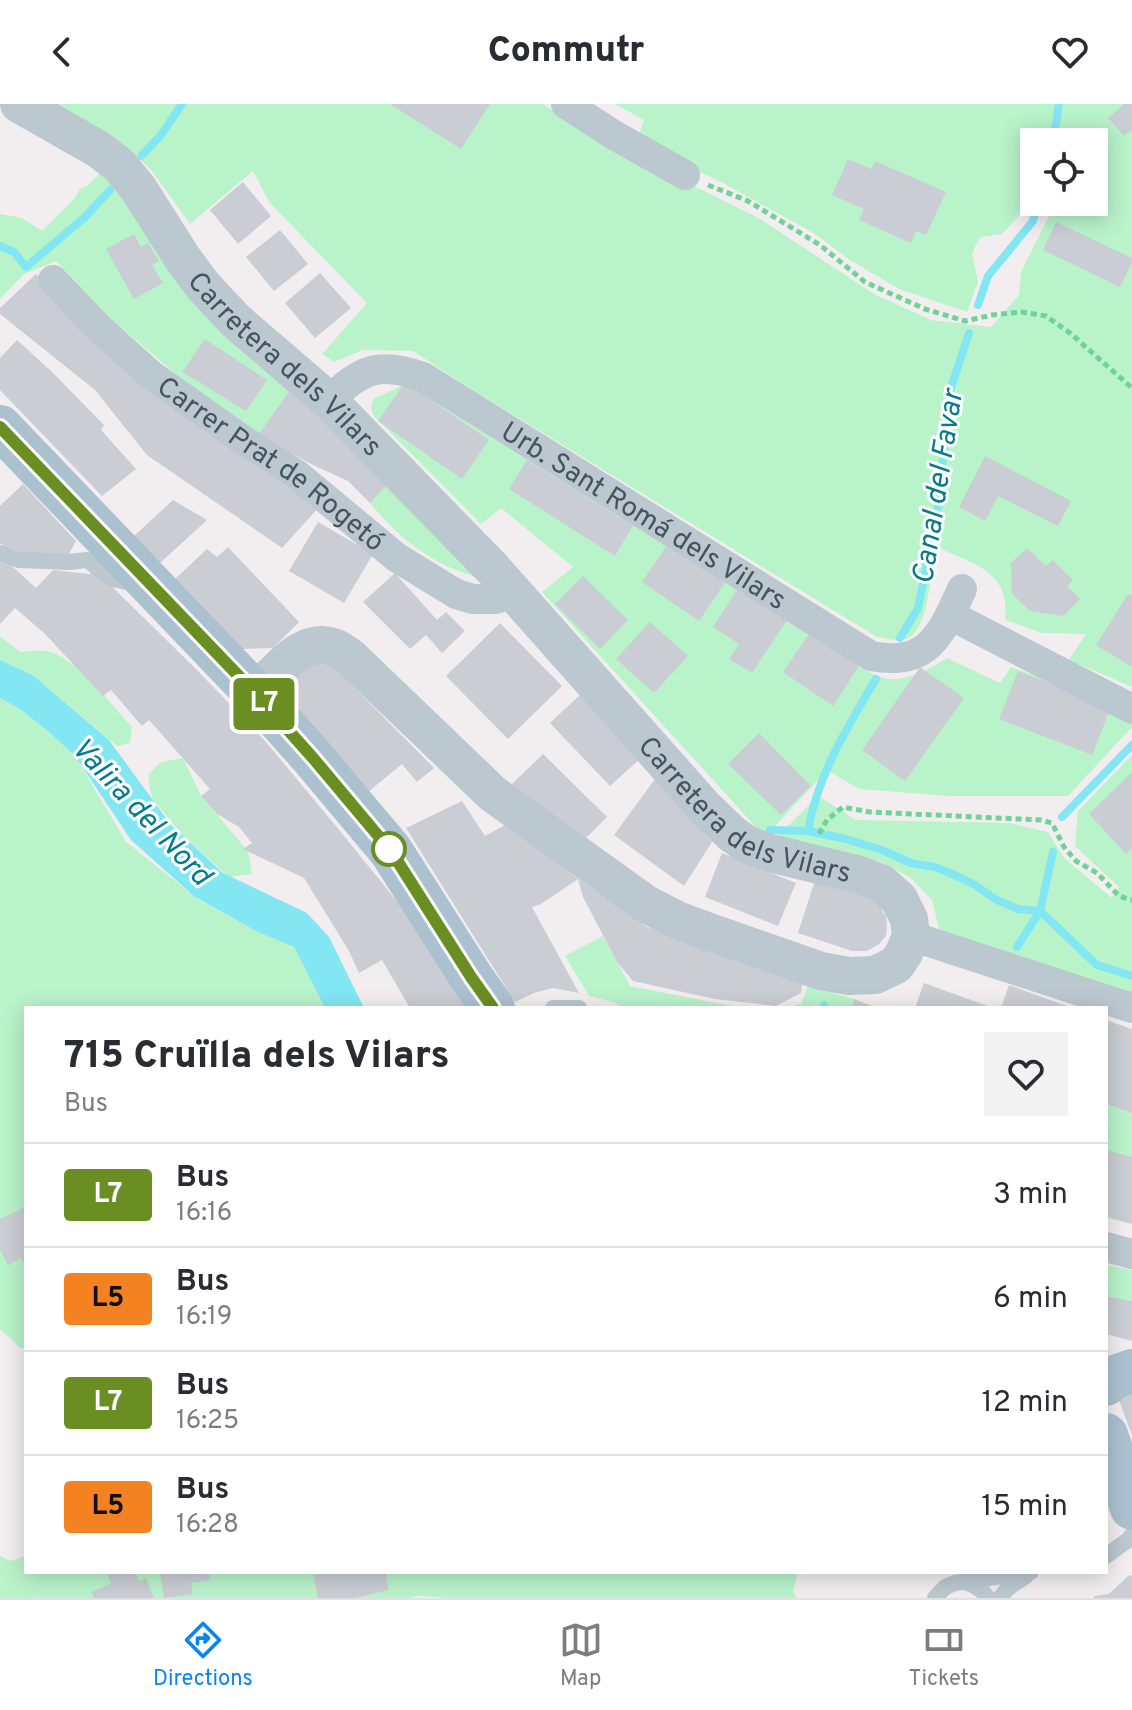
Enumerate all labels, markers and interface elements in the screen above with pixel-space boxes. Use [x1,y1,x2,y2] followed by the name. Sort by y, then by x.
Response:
[488,29,644,75] text: Commutr
[40,30,84,74] icon: back
[1048,30,1092,74] icon: heart
[1020,128,1108,216] map controls
[1020,128,1108,216] button: locate
[178,266,388,466] street label: Carretera dels Vilars
[149,370,391,561] street label: Carrer Prat de Rogetó
[906,385,974,587] water label: Canal del Favar
[493,415,792,620] street label: Urb. Sant Romá dels Vilars
[228,678,300,730] line badge: L7
[249,686,279,722] text: L7
[629,730,854,893] street label: Carretera dels Vilars
[62,731,219,896] water label: Valira del Nord
[372,832,406,866] unlabelled marker
[984,1032,1068,1116] button: heart
[64,1033,450,1082] text: 715 Cruïlla dels Vilars
[64,1088,108,1121] text: Bus
[176,1160,229,1197] text: Bus
[93,1177,123,1213] text: L7
[993,1177,1068,1214] text: 3 min
[176,1197,232,1230] text: 16:16
[176,1264,229,1301] text: Bus
[92,1281,124,1317] text: L5
[993,1281,1068,1318] text: 6 min
[176,1301,232,1334] text: 16:19
[176,1368,229,1405] text: Bus
[93,1385,123,1421] text: L7
[981,1385,1068,1422] text: 12 min
[176,1405,239,1438] text: 16:25
[176,1472,229,1509] text: Bus
[92,1489,124,1525] text: L5
[981,1489,1068,1526] text: 15 min
[176,1509,239,1542] text: 16:28
[153,1618,253,1693] tab: Directions
[559,1618,603,1693] tab: Map
[909,1618,979,1693] tab: Tickets

